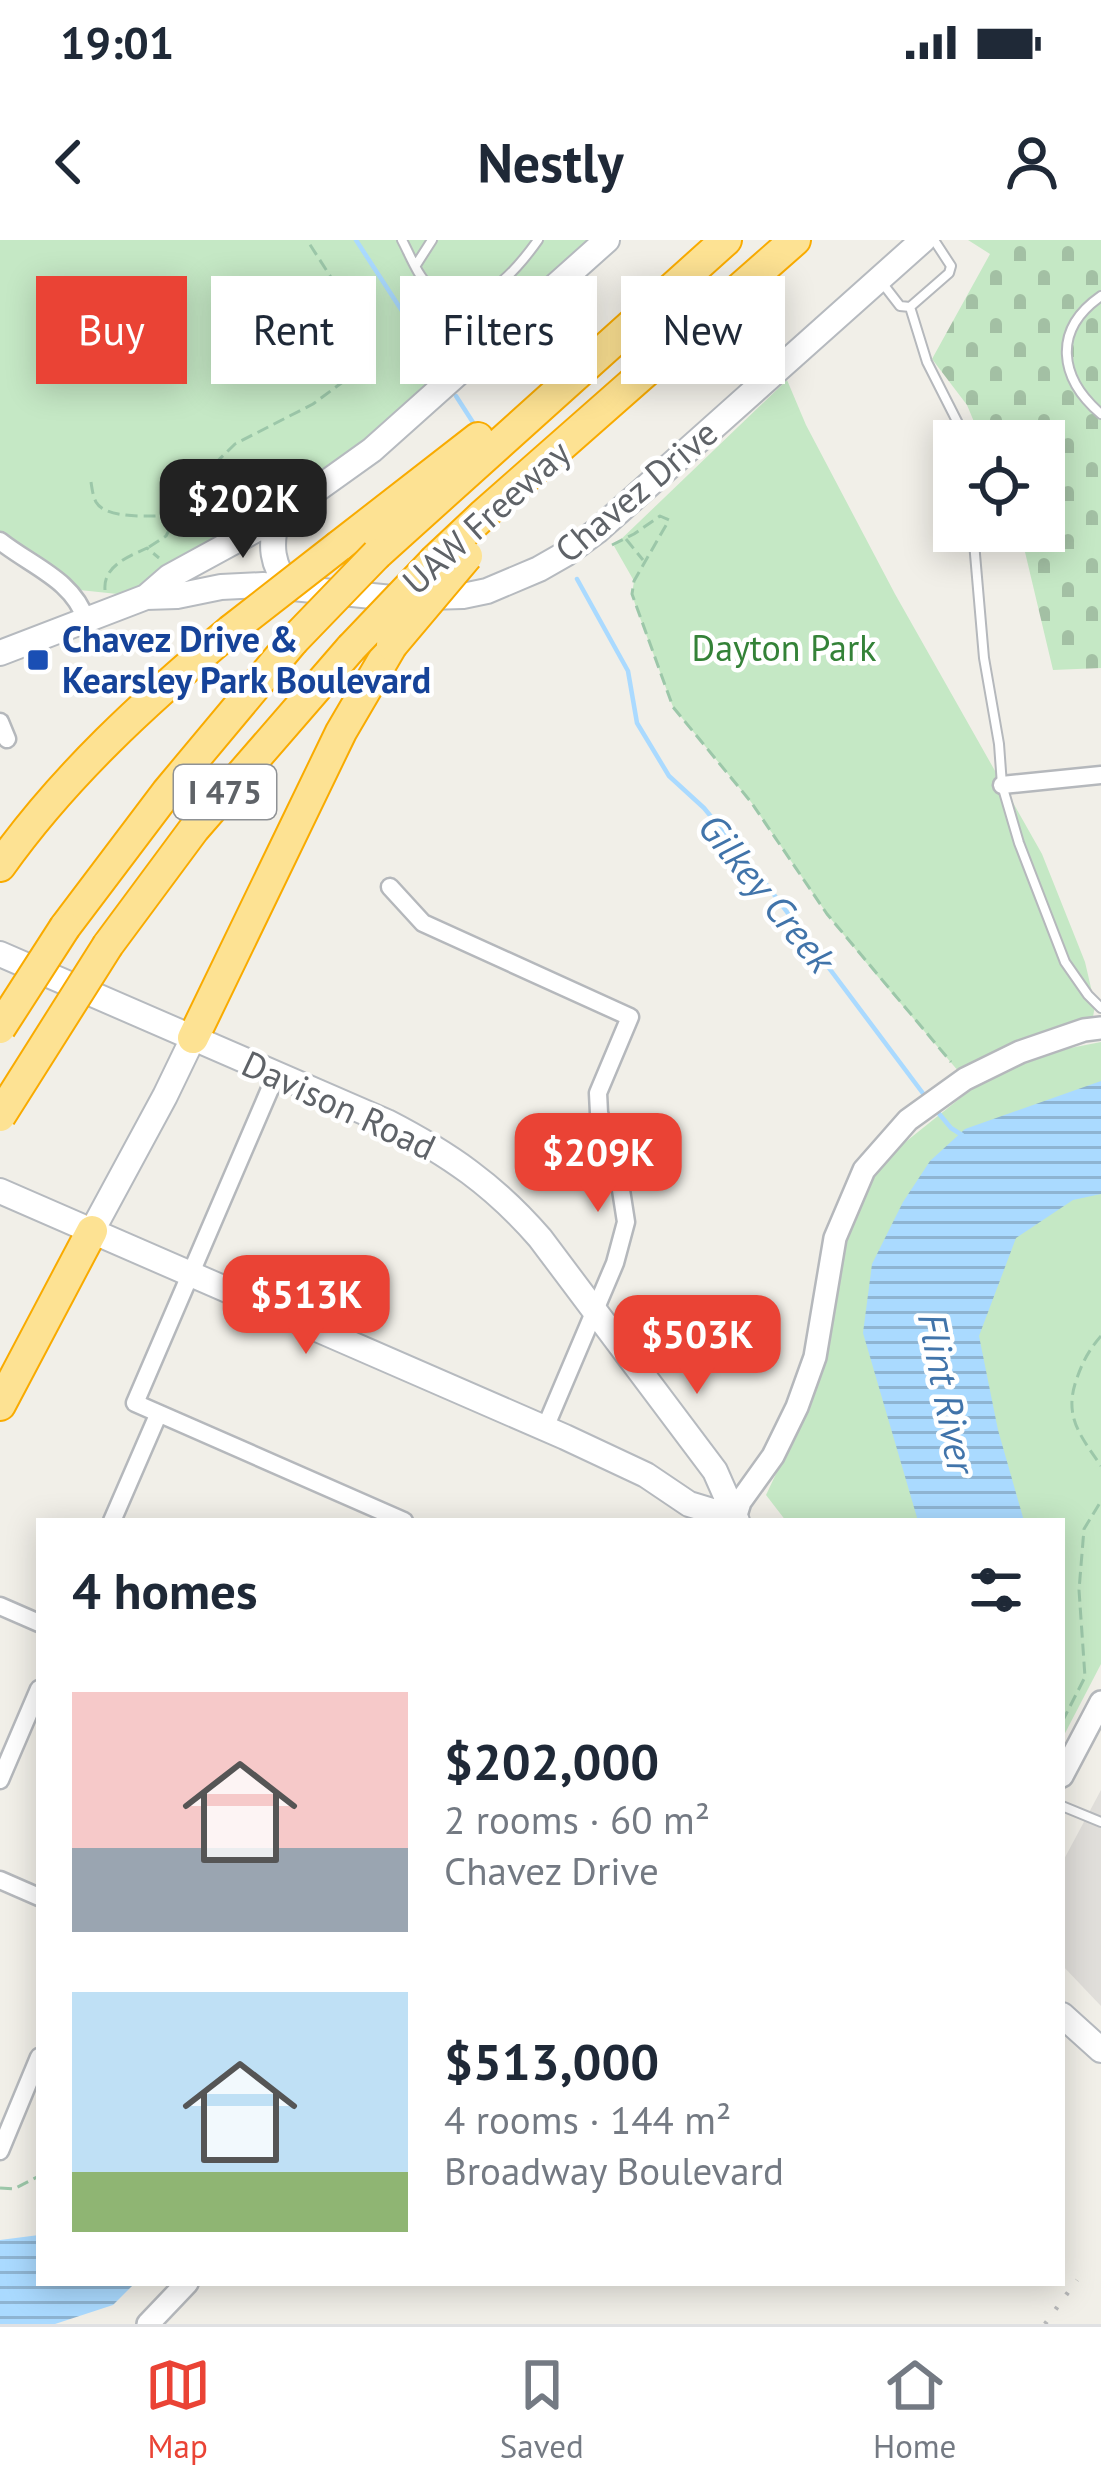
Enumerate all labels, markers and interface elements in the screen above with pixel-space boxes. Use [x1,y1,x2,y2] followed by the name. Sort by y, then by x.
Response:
[60,13,174,71] text: 19:01
[477,127,624,197] text: Nestly
[36,129,102,195] icon: back
[999,129,1065,195] icon: person
[36,276,187,384] chip: Buy
[211,276,376,384] chip: Rent
[400,276,597,384] chip: Filters
[621,276,785,384] chip: New
[545,409,727,572] street label: Chavez Drive
[933,420,1065,552] map controls
[933,420,1065,552] button: locate
[392,429,579,604] street label: UAW Freeway
[159,459,327,561] pin: $202K
[187,472,299,523] text: $202K
[62,615,431,703] place label: Chavez Drive & Kearsley Park Boulevard
[692,624,876,671] park label: Dayton Park
[25,647,51,673] marker: Chavez Drive & Kearsley Park Boulevard
[174,765,276,819] road number: I 475
[688,802,848,984] water label: Gilkey Creek
[235,1039,444,1170] street label: Davison Road
[514,1113,682,1215] pin: $209K
[542,1126,654,1177] text: $209K
[222,1255,390,1357] pin: $513K
[250,1268,362,1319] text: $513K
[613,1295,781,1397] pin: $503K
[641,1308,753,1359] text: $503K
[907,1309,988,1479] water label: Flint River
[72,1557,258,1623] text: 4 homes
[963,1557,1029,1623] icon: filters
[444,1728,659,1794] text: $202,000
[168,1740,312,1884] icon: home
[444,1794,710,1845] text: 2 rooms · 60 m²
[444,1845,659,1896] text: Chavez Drive
[444,2028,659,2094] text: $513,000
[168,2040,312,2184] icon: home
[444,2094,731,2145] text: 4 rooms · 144 m²
[444,2145,784,2196] text: Broadway Boulevard
[145,2352,211,2467] tab: Map
[500,2352,584,2467] tab: Saved
[873,2352,956,2467] tab: Home

